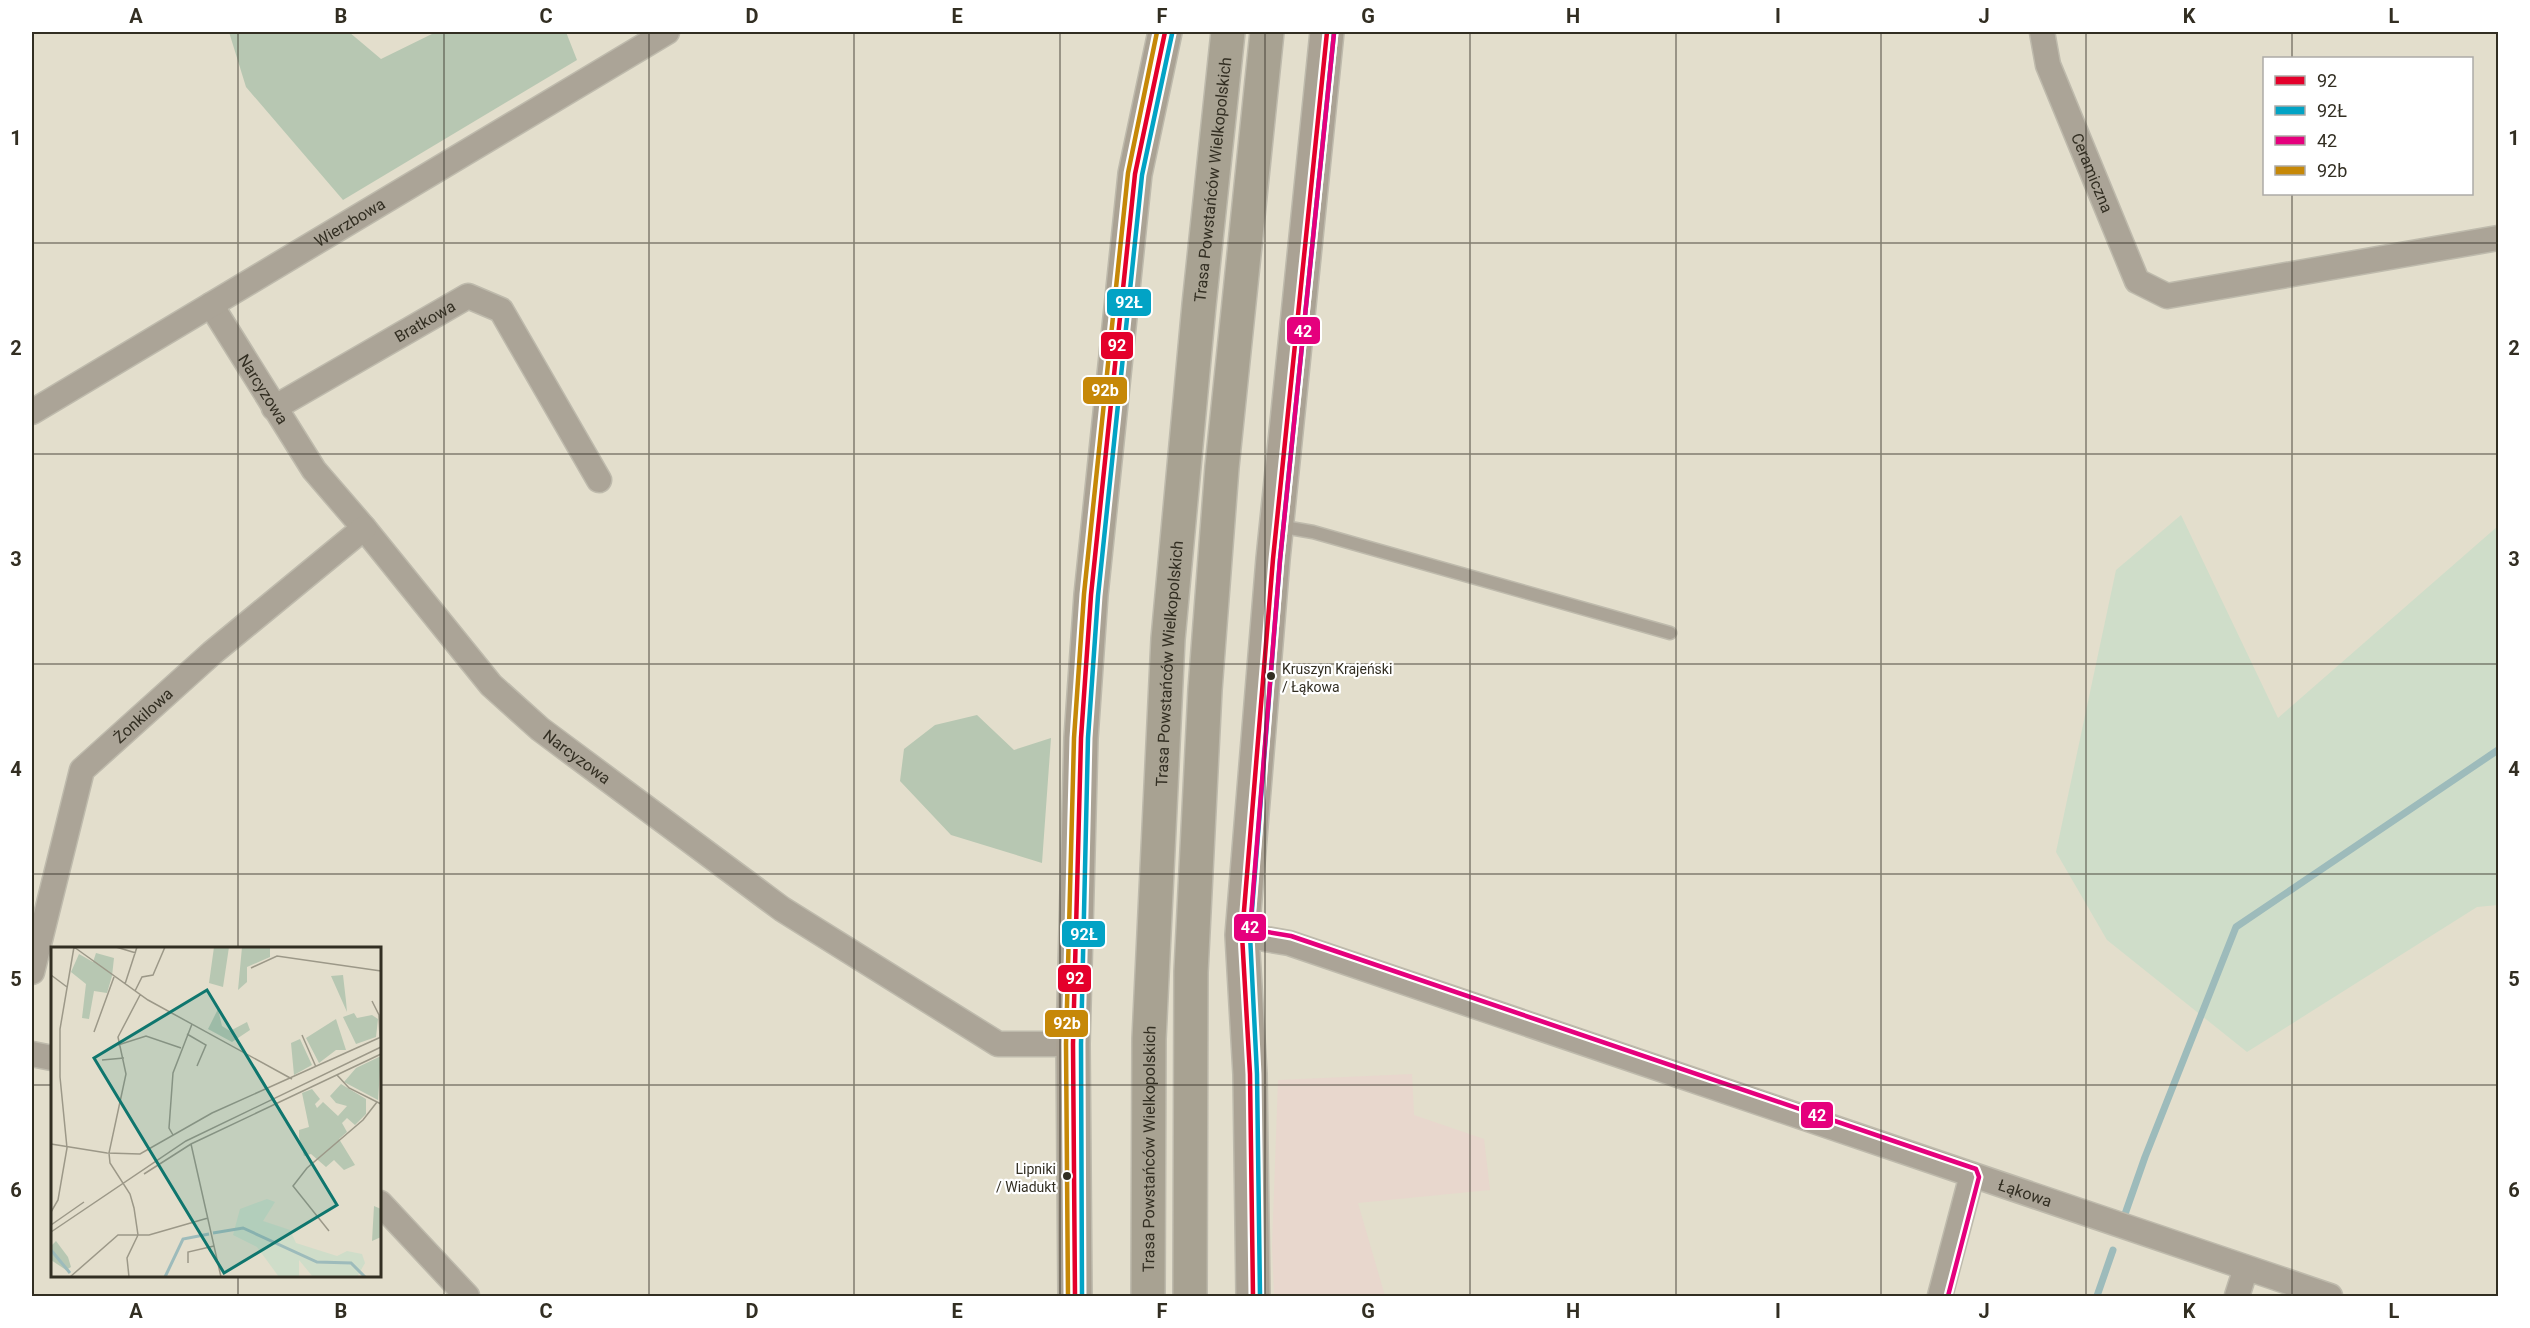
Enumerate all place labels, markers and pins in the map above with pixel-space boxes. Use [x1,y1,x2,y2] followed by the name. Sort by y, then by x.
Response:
[1282,661,1392,695] place label: Kruszyn Krajeński / Łąkowa
[1265,670,1277,682] marker: Kruszyn Krajeński / Łąkowa
[996,1161,1056,1195] place label: Lipniki / Wiadukt
[1061,1170,1073,1182] marker: Lipniki / Wiadukt

